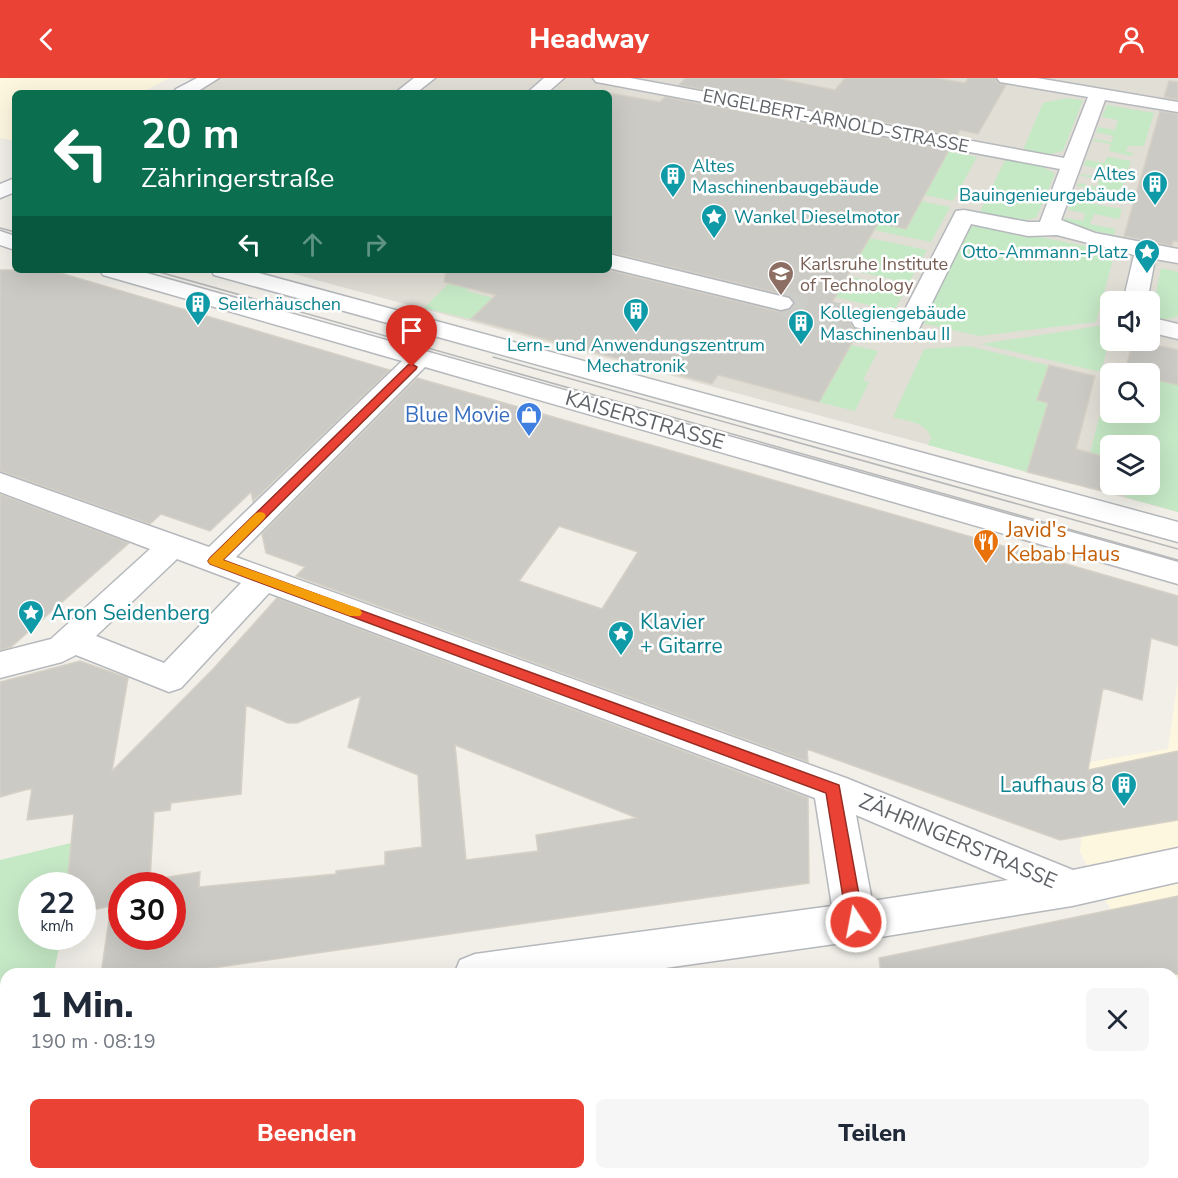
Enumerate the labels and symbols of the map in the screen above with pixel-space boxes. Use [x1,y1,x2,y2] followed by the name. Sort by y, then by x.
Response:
[701,83,971,159] street label: ENGELBERT-ARNOLD-STRASSE
[692,154,879,199] place label: Altes Maschinenbaugebäude
[658,161,688,199] building icon: Altes Maschinenbaugebäude
[959,162,1136,207] place label: Altes Bauingenieurgebäude
[1140,169,1170,207] building icon: Altes Bauingenieurgebäude
[699,202,729,240] place icon: Wankel Dieselmotor
[734,205,900,229] place label: Wankel Dieselmotor
[1132,237,1162,275] place icon: Otto-Ammann-Platz
[962,240,1128,264] place label: Otto-Ammann-Platz
[800,252,948,297] place label: Karlsruhe Institute of Technology
[766,259,796,297] school or university icon: Karlsruhe Institute of Technology
[183,289,213,327] building icon: Seilerhäuschen
[218,292,341,316] place label: Seilerhäuschen
[621,296,651,334] building icon: Lern- und Anwendungszentrum Mechatronik
[820,301,966,346] place label: Kollegiengebäude Maschinenbau II
[386,305,437,367] pin
[786,308,816,346] building icon: Kollegiengebäude Maschinenbau II
[507,333,765,378] place label: Lern- und Anwendungszentrum Mechatronik
[562,384,728,456] street label: KAISERSTRASSE
[514,400,544,438] shop icon: Blue Movie
[405,401,510,429] place label: Blue Movie
[1005,516,1120,568] place label: Javid's Kebab Haus
[971,527,1001,565] restaurant icon: Javid's Kebab Haus
[16,598,46,636] place icon: Aron Seidenberg
[51,599,210,627] place label: Aron Seidenberg
[640,608,723,660] place label: Klavier + Gitarre
[606,619,636,657] place icon: Klavier + Gitarre
[1109,770,1139,808] building icon: Laufhaus 8
[1000,771,1104,799] place label: Laufhaus 8
[855,787,1061,895] street label: ZÄHRINGERSTRASSE
[108,872,186,950] speed limit sign: 30
[824,890,888,954] position arrow

